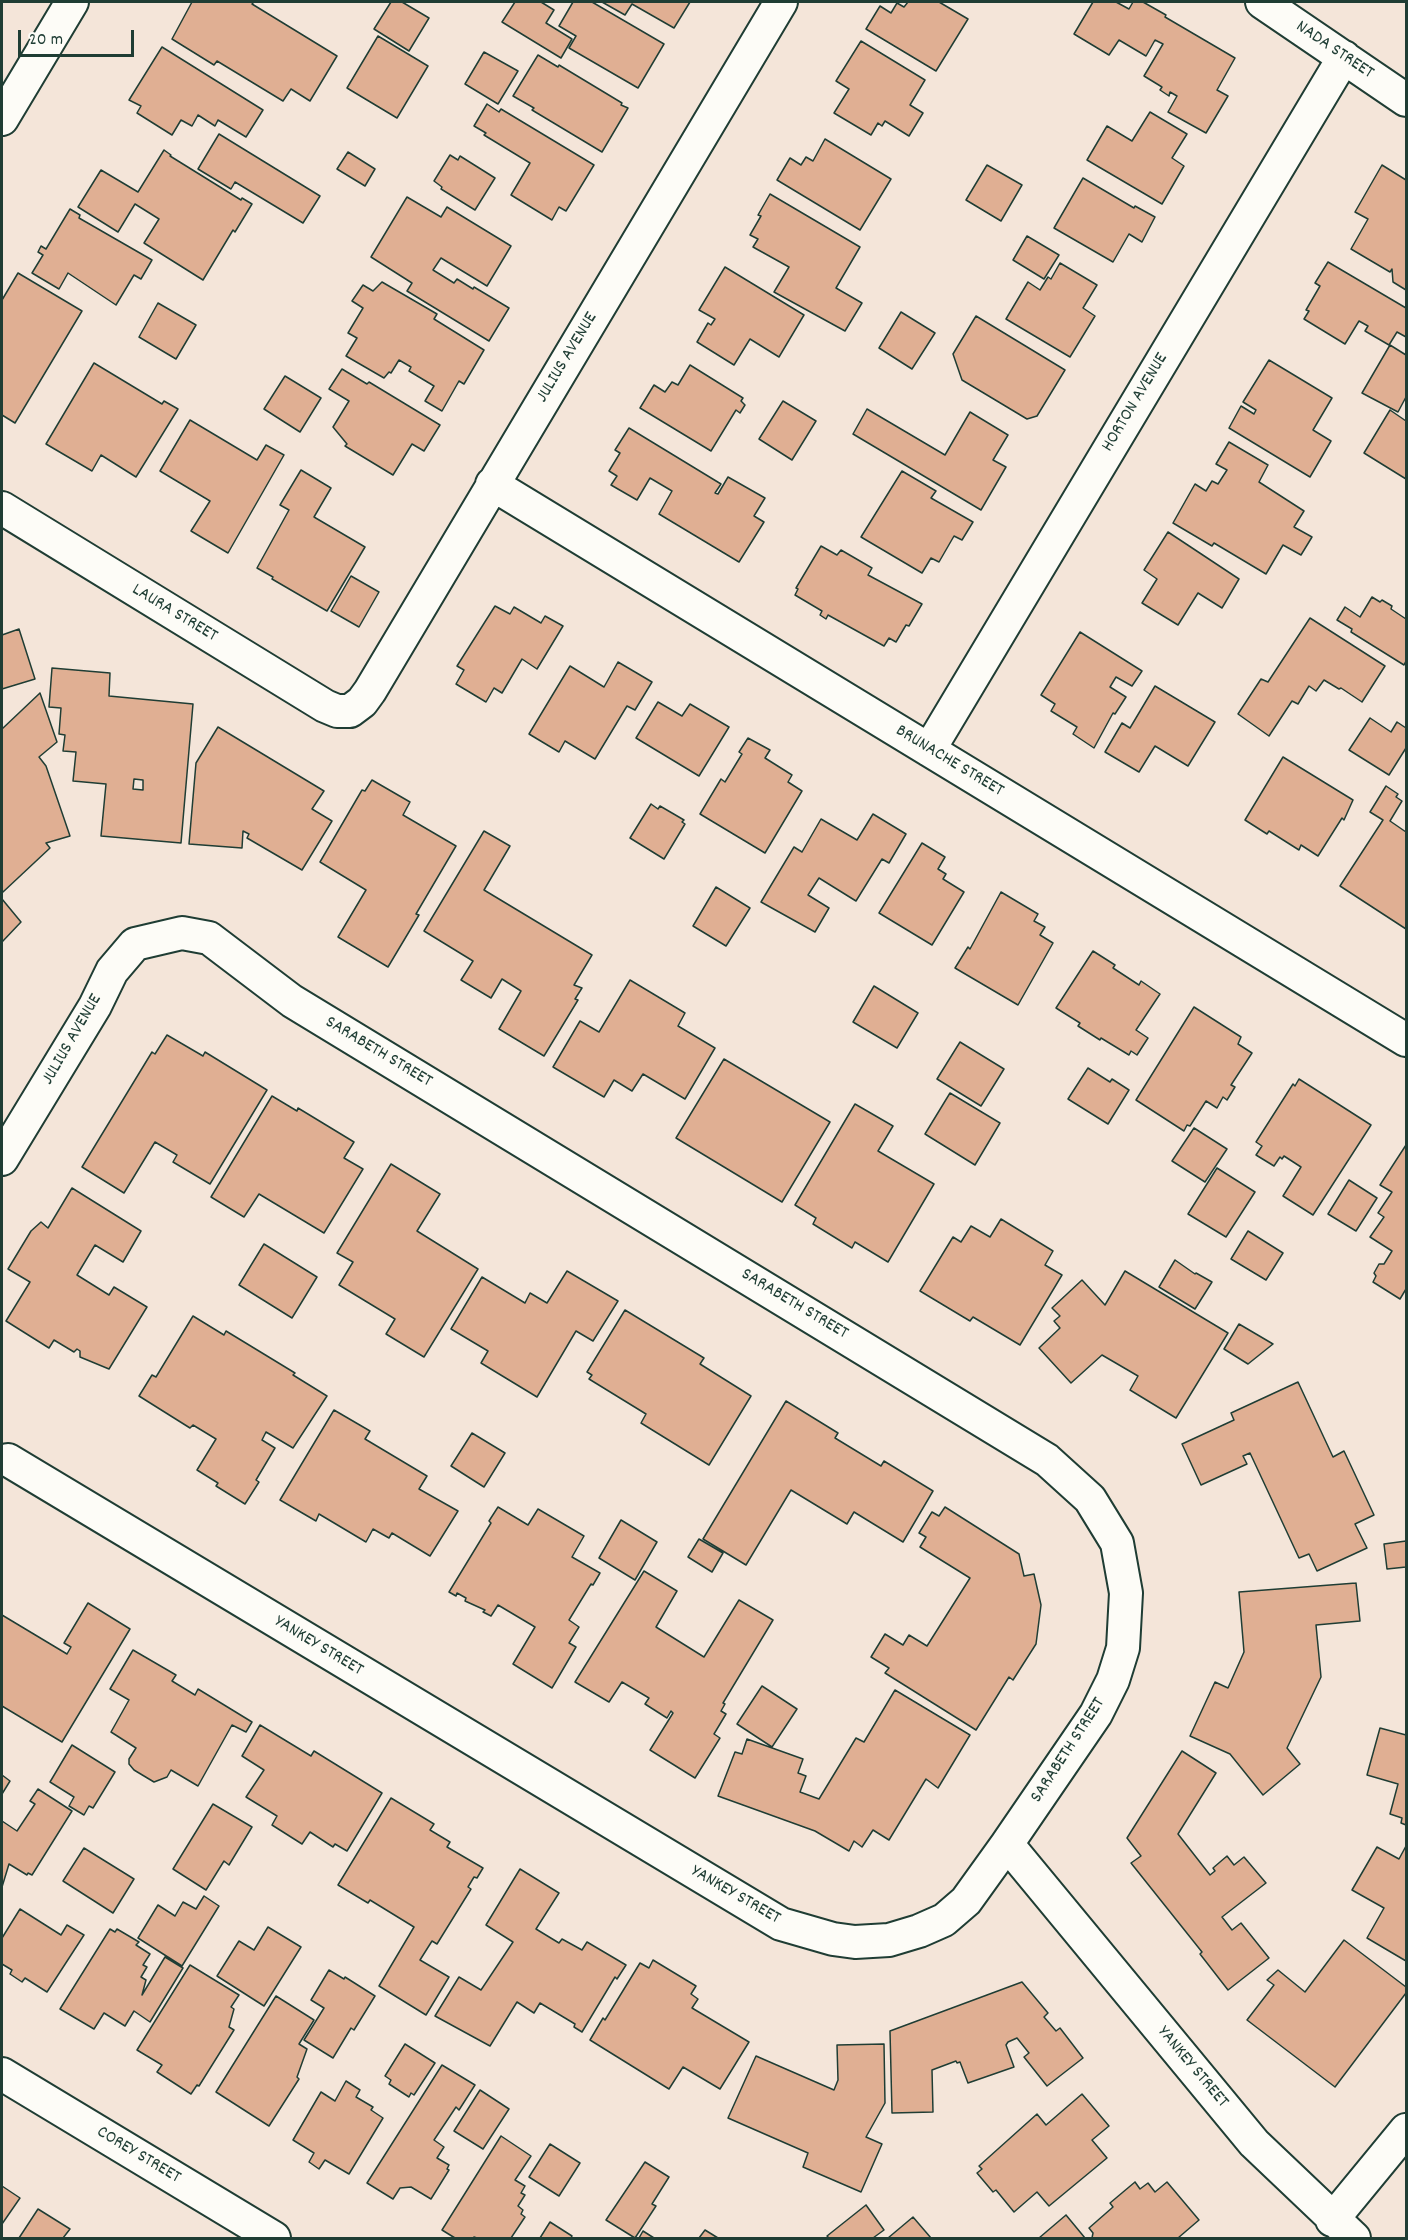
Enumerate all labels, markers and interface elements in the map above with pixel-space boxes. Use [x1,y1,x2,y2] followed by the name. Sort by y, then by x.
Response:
[1291,17,1377,85] street label: NADA STREET
[21,18,136,56] scale bar
[29,28,63,53] text: 20 m
[533,309,603,407] street label: JULIUS AVENUE
[1098,350,1174,456] street label: HORTON AVENUE
[127,580,221,648] street label: LAURA STREET
[891,721,1007,803] street label: BRUNACHE STREET
[38,991,108,1089] street label: JULIUS AVENUE
[321,1013,435,1093] street label: SARABETH STREET
[737,1265,851,1345] street label: SARABETH STREET
[270,1612,366,1682] street label: YANKEY STREET
[1027,1694,1111,1808] street label: SARABETH STREET
[686,1862,784,1930] street label: YANKEY STREET
[1152,2023,1232,2113] street label: YANKEY STREET
[92,2122,184,2190] street label: COREY STREET

